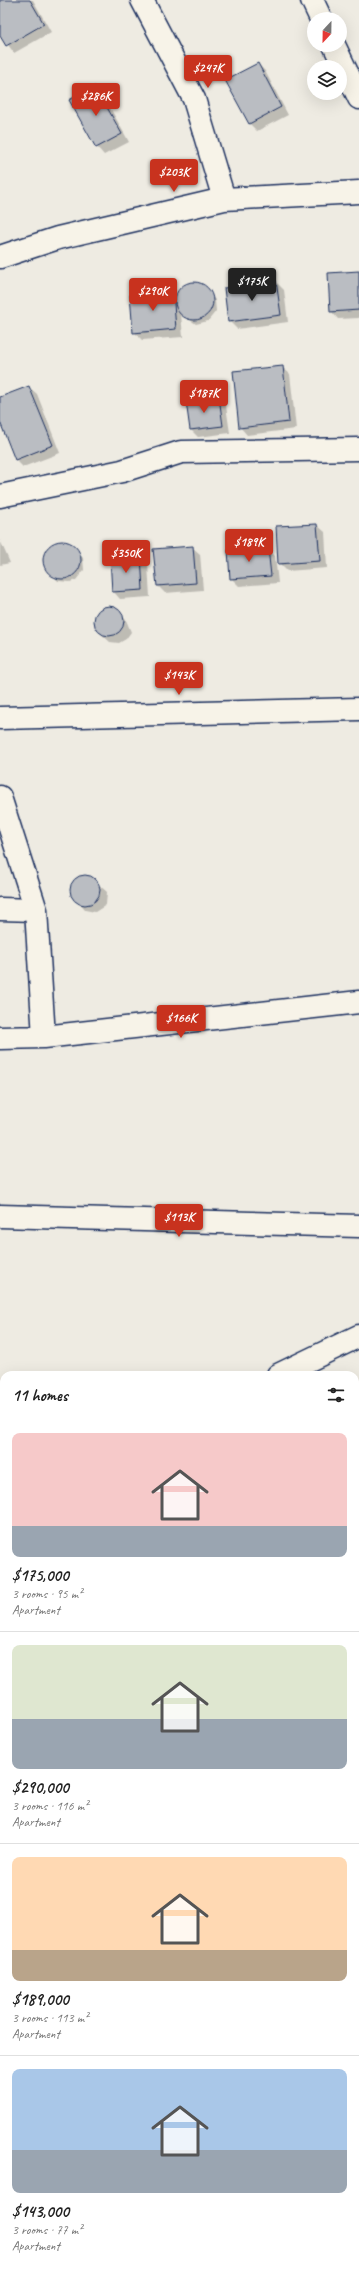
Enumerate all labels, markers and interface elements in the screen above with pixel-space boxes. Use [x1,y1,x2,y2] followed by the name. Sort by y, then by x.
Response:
[307,12,347,52] north arrow
[307,12,347,100] map controls
[180,55,236,89] pin: $247K
[193,60,223,76] text: $247K
[307,60,347,100] button: layers
[68,83,124,117] pin: $286K
[81,88,111,104] text: $286K
[146,159,202,193] pin: $203K
[159,164,189,180] text: $203K
[224,268,280,302] pin: $175K
[237,273,267,289] text: $175K
[125,278,181,312] pin: $290K
[138,283,168,299] text: $290K
[176,380,232,414] pin: $187K
[189,385,219,401] text: $187K
[221,529,277,563] pin: $189K
[234,534,264,550] text: $189K
[98,540,154,574] pin: $350K
[111,545,141,561] text: $350K
[151,662,207,696] pin: $143K
[164,667,194,683] text: $143K
[153,1005,209,1039] pin: $166K
[166,1010,196,1026] text: $166K
[151,1204,207,1238] pin: $113K
[164,1209,194,1225] text: $113K
[325,1384,347,1406] icon: filters
[12,1385,68,1406] text: 11 homes
[144,1459,216,1531] icon: home
[12,1565,69,1586] text: $175,000
[12,1586,82,1602] text: 3 rooms · 95 m²
[12,1602,60,1618] text: Apartment
[144,1671,216,1743] icon: home
[12,1777,69,1798] text: $290,000
[12,1798,88,1814] text: 3 rooms · 116 m²
[12,1814,60,1830] text: Apartment
[144,1883,216,1955] icon: home
[12,1989,69,2010] text: $189,000
[12,2010,88,2026] text: 3 rooms · 113 m²
[12,2026,60,2042] text: Apartment
[144,2095,216,2167] icon: home
[12,2201,69,2222] text: $143,000
[12,2222,82,2238] text: 3 rooms · 77 m²
[12,2238,60,2254] text: Apartment

